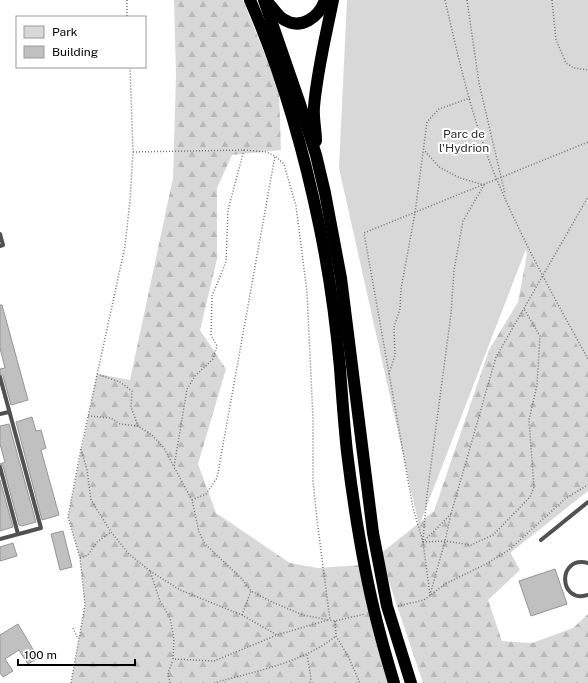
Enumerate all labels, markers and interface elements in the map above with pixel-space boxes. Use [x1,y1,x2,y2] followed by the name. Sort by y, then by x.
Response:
[16,16,146,68] legend
[52,25,78,39] text: Park
[52,45,98,59] text: Building
[439,127,489,155] park label: Parc de l'Hydrion
[18,641,135,667] scale bar
[24,648,57,662] text: 100 m

